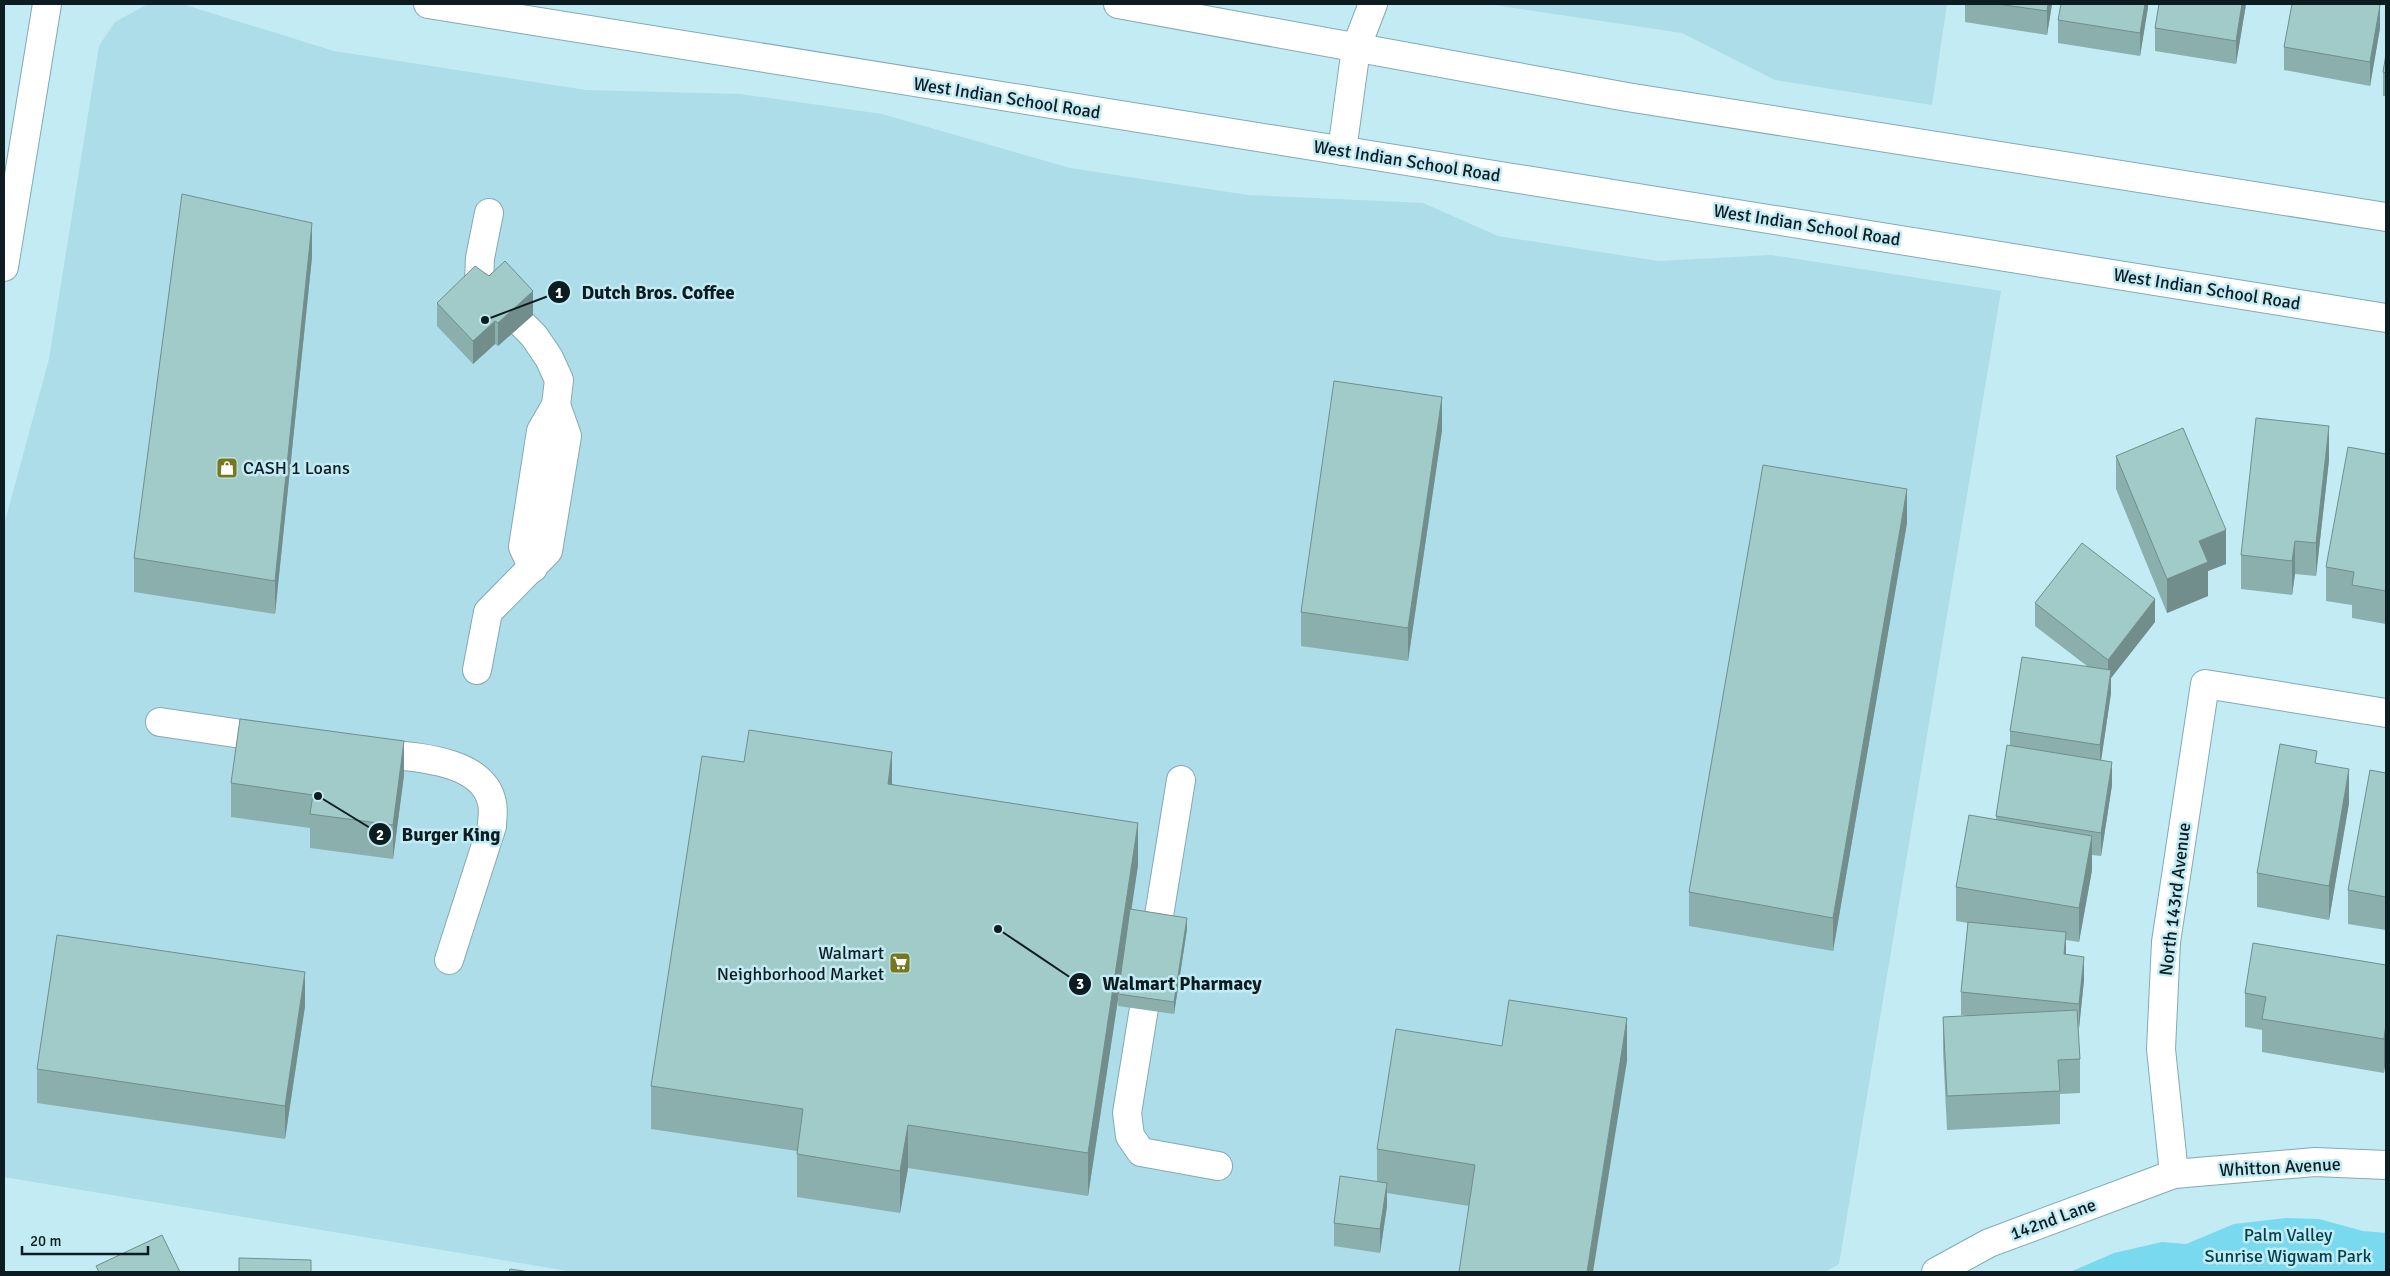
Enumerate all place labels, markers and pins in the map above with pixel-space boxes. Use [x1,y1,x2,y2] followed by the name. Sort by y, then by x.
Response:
[547,275,745,309] callout: Dutch Bros. Coffee
[215,456,239,480] shop icon: CASH 1 Loans
[243,457,350,479] place label: CASH 1 Loans
[367,817,511,851] callout: Burger King
[717,942,884,985] place label: Walmart Neighborhood Market
[888,951,912,975] supermarket icon: Walmart Neighborhood Market
[1068,967,1272,1001] callout: Walmart Pharmacy

